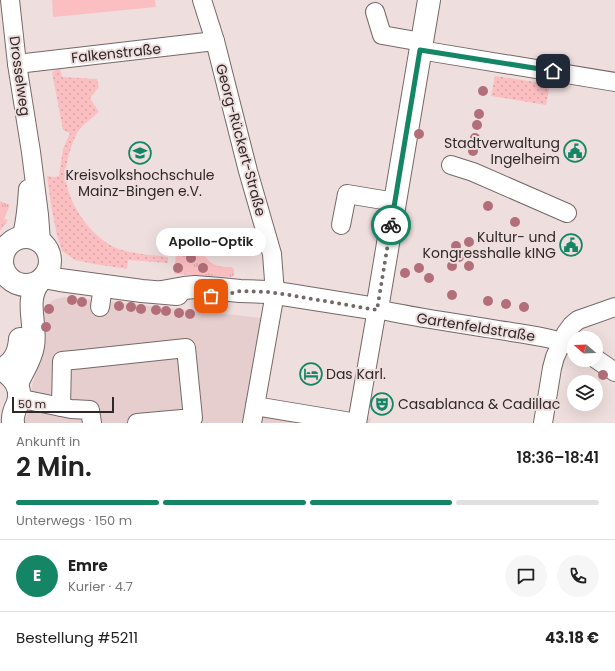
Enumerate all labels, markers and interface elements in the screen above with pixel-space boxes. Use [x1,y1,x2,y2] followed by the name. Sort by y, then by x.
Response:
[4,35,36,117] street label: Drosselweg
[70,38,162,68] street label: Falkenstraße
[536,54,570,88] pin
[542,60,564,82] icon: home
[211,62,271,219] street label: Georg-Rückert-Straße
[444,133,560,169] place label: Stadtverwaltung Ingelheim
[562,138,588,164] public building icon: Stadtverwaltung Ingelheim
[127,140,153,166] school or university icon: Kreisvolkshochschule Mainz-Bingen e.V.
[65,165,215,201] place label: Kreisvolkshochschule Mainz-Bingen e.V.
[371,205,411,245] courier
[380,214,402,236] icon: bike
[423,227,556,263] place label: Kultur- und Kongresshalle kING
[156,228,266,256] callout: Apollo-Optik
[169,232,253,251] text: Apollo-Optik
[558,232,584,258] public building icon: Kultur- und Kongresshalle kING
[194,279,228,313] pin
[200,285,222,307] icon: bag
[415,308,537,346] street label: Gartenfeldstraße
[567,331,603,367] north arrow
[567,331,603,411] map controls
[298,361,324,387] hotel icon: Das Karl.
[326,364,386,384] place label: Das Karl.
[567,375,603,411] button: layers
[369,391,395,417] theatre icon: Casablanca & Cadillac
[398,394,560,414] place label: Casablanca & Cadillac
[12,395,114,414] scale bar
[18,396,46,412] text: 50 m
[16,432,80,451] text: Ankunft in
[516,447,599,468] text: 18:36–18:41
[16,449,92,485] text: 2 Min.
[16,511,132,530] text: Unterwegs · 150 m
[68,555,108,576] text: Emre
[505,555,547,597] button: chat
[557,555,599,597] button: phone
[33,565,41,586] text: E
[68,577,133,596] text: Kurier · 4.7
[16,627,138,648] text: Bestellung #5211
[545,627,599,648] text: 43.18 €

